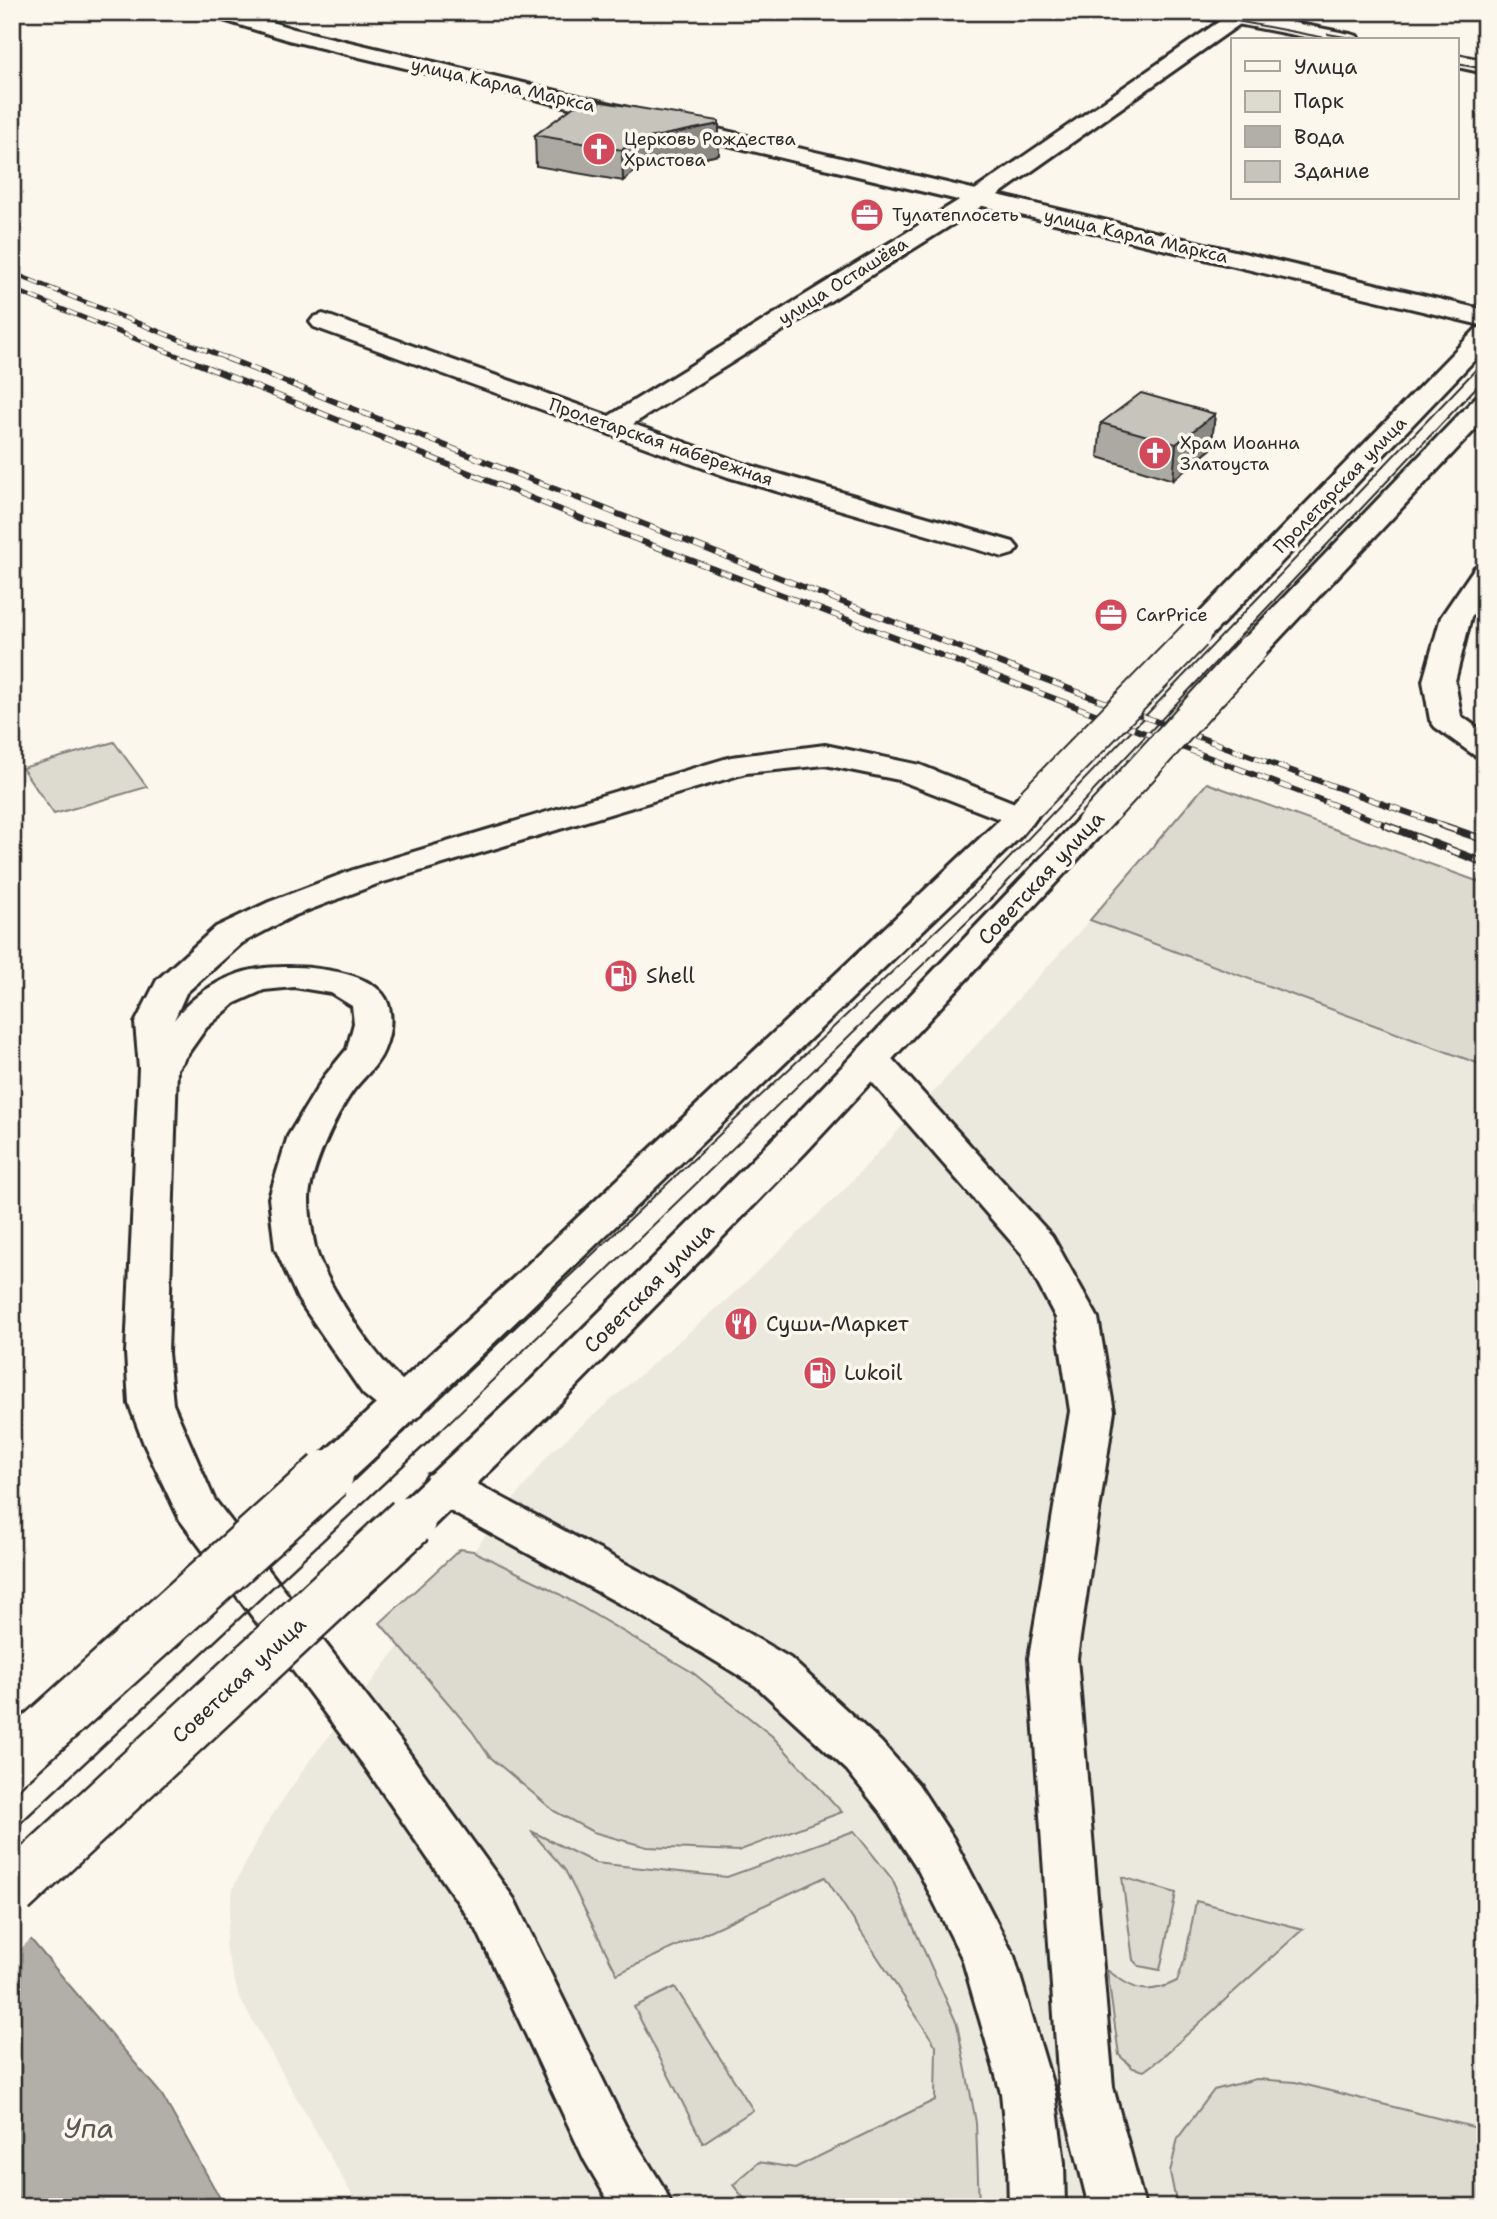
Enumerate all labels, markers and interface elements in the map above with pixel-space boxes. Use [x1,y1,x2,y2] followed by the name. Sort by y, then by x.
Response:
[1231,38,1458,200] legend
[409,52,597,118] street label: улица Карла Маркса
[1294,53,1357,81] text: Улица
[1294,87,1344,115] text: Парк
[1294,123,1344,151] text: Вода
[624,127,796,172] place label: Церковь Рождества Христова
[580,130,618,168] church icon: Церковь Рождества Христова
[1294,157,1370,185] text: Здание
[848,196,886,234] office icon: Тулатеплосеть
[892,203,1019,227] place label: Тулатеплосеть
[1042,203,1230,269] street label: улица Карла Маркса
[774,232,912,330] street label: улица Осташёва
[546,392,776,492] street label: Пролетарская набережная
[1268,411,1412,559] street label: Пролетарская улица
[1180,431,1300,476] place label: Храм Иоанна Златоуста
[1136,434,1174,472] church icon: Храм Иоанна Златоуста
[1092,596,1130,634] office icon: CarPrice
[1136,603,1208,627] place label: CarPrice
[972,805,1110,951] street label: Советская улица
[602,957,640,995] fuel station icon: Shell
[646,962,695,990] place label: Shell
[578,1217,720,1359] street label: Советская улица
[722,1305,760,1343] restaurant icon: Суши-Маркет
[766,1310,909,1338] place label: Суши-Маркет
[801,1354,839,1392] fuel station icon: Lukoil
[844,1359,903,1387] place label: Lukoil
[166,1611,312,1749] street label: Советская улица
[64,2109,114,2147] water label: Упа

